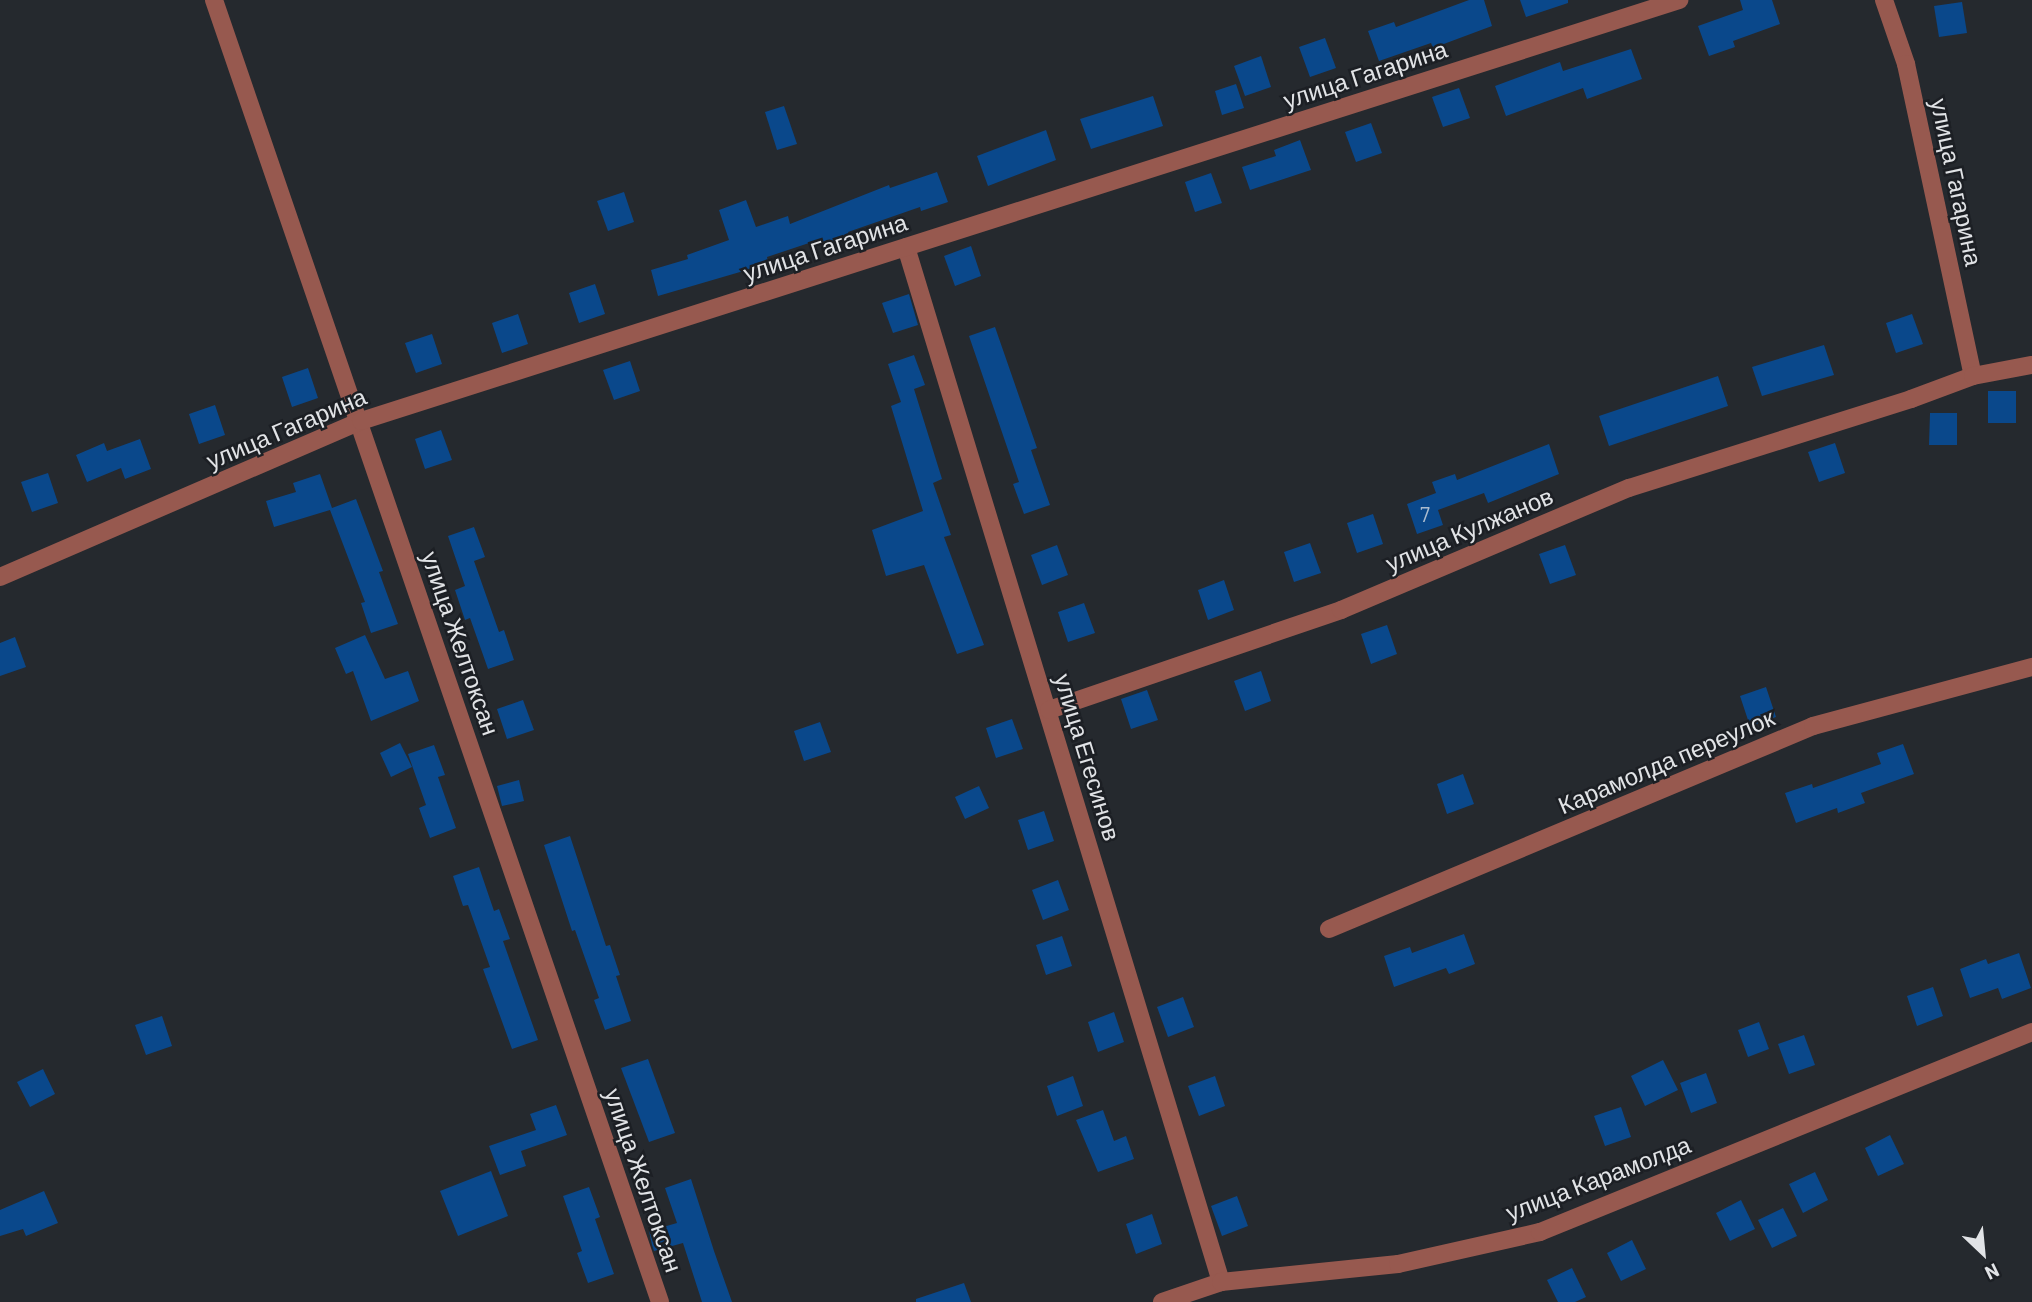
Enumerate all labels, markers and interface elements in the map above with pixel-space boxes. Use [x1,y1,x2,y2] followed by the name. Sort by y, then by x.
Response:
[1279,34,1451,114] street label: улица Гагарина
[1925,96,1989,268] street label: улица Гагарина
[739,207,911,287] street label: улица Гагарина
[202,381,370,475] street label: улица Гагарина
[1381,481,1557,577] street label: улица Кулжанов
[1420,501,1430,527] house number: 7
[416,547,506,739] street label: улица Желтоксан
[1049,670,1127,844] street label: улица Егесинов
[1554,702,1778,820] street label: Карамолда переулок
[599,1084,689,1276] street label: улица Желтоксан
[1502,1130,1694,1226] street label: улица Карамолда
[1948,1218,2018,1288] north arrow
[1982,1259,2003,1285] text: N

